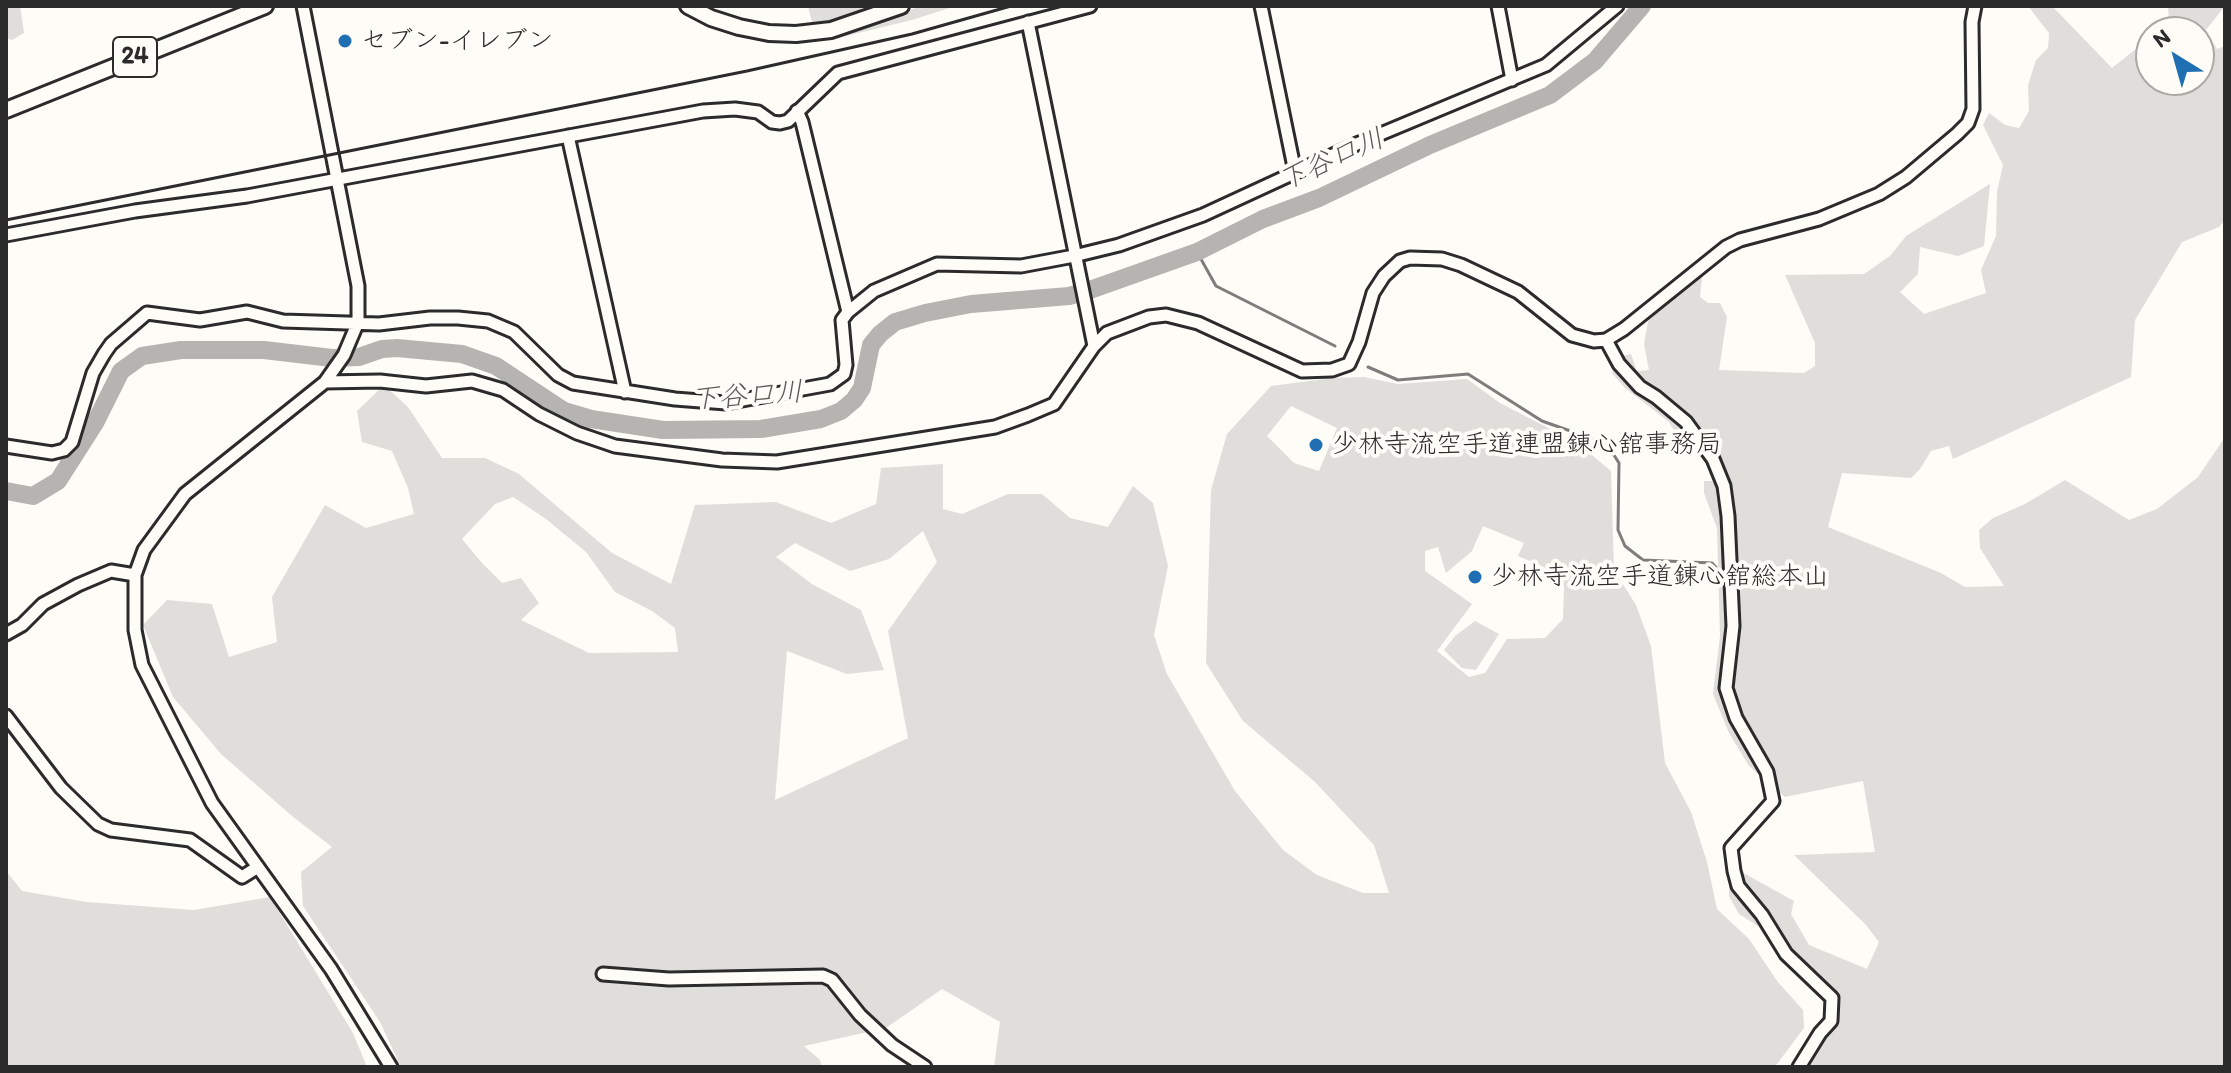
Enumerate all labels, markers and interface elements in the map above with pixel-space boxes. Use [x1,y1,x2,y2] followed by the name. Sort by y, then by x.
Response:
[2135,16,2215,96] north arrow
[2147,23,2176,53] text: N
[361,25,553,57] place label: セブン-イレブン
[336,32,354,50] marker: セブン-イレブン
[113,37,157,77] road number: 24
[1274,123,1390,199] water label: 下谷口川
[690,376,804,418] water label: 下谷口川
[1332,429,1722,461] place label: 少林寺流空手道連盟錬心舘事務局
[1307,436,1325,454] marker: 少林寺流空手道連盟錬心舘事務局
[1491,561,1829,593] place label: 少林寺流空手道錬心舘総本山
[1466,568,1484,586] marker: 少林寺流空手道錬心舘総本山

